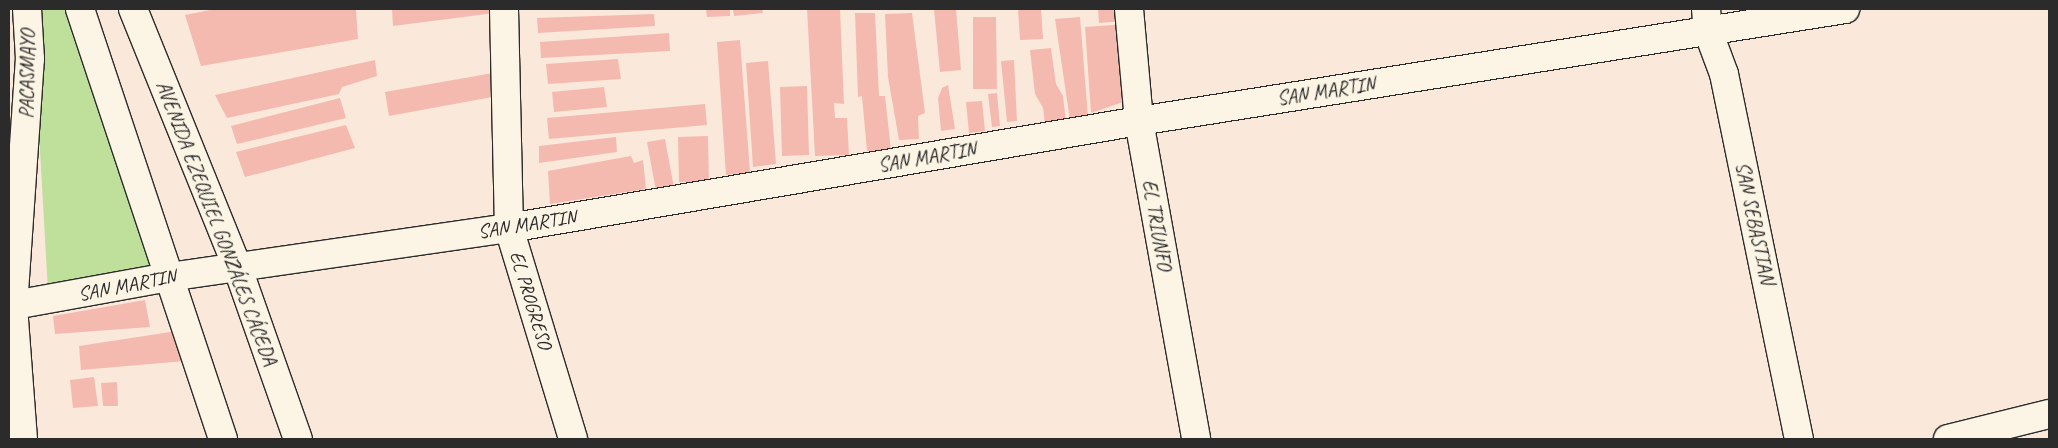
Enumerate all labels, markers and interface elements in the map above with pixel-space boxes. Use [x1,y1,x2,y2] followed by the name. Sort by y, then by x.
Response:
[14,29,40,119] street label: PACASMAYO
[1275,71,1377,111] street label: SAN MARTIN
[152,78,282,368] street label: AVENIDA EZEQUIEL GONZÁLES CÁCEDA
[876,137,978,177] street label: SAN MARTIN
[1730,160,1780,286] street label: SAN SEBASTIAN
[1137,178,1177,272] street label: EL TRIUNFO
[476,204,578,244] street label: SAN MARTIN
[504,247,558,353] street label: EL PROGRESO
[76,264,178,306] street label: SAN MARTIN

